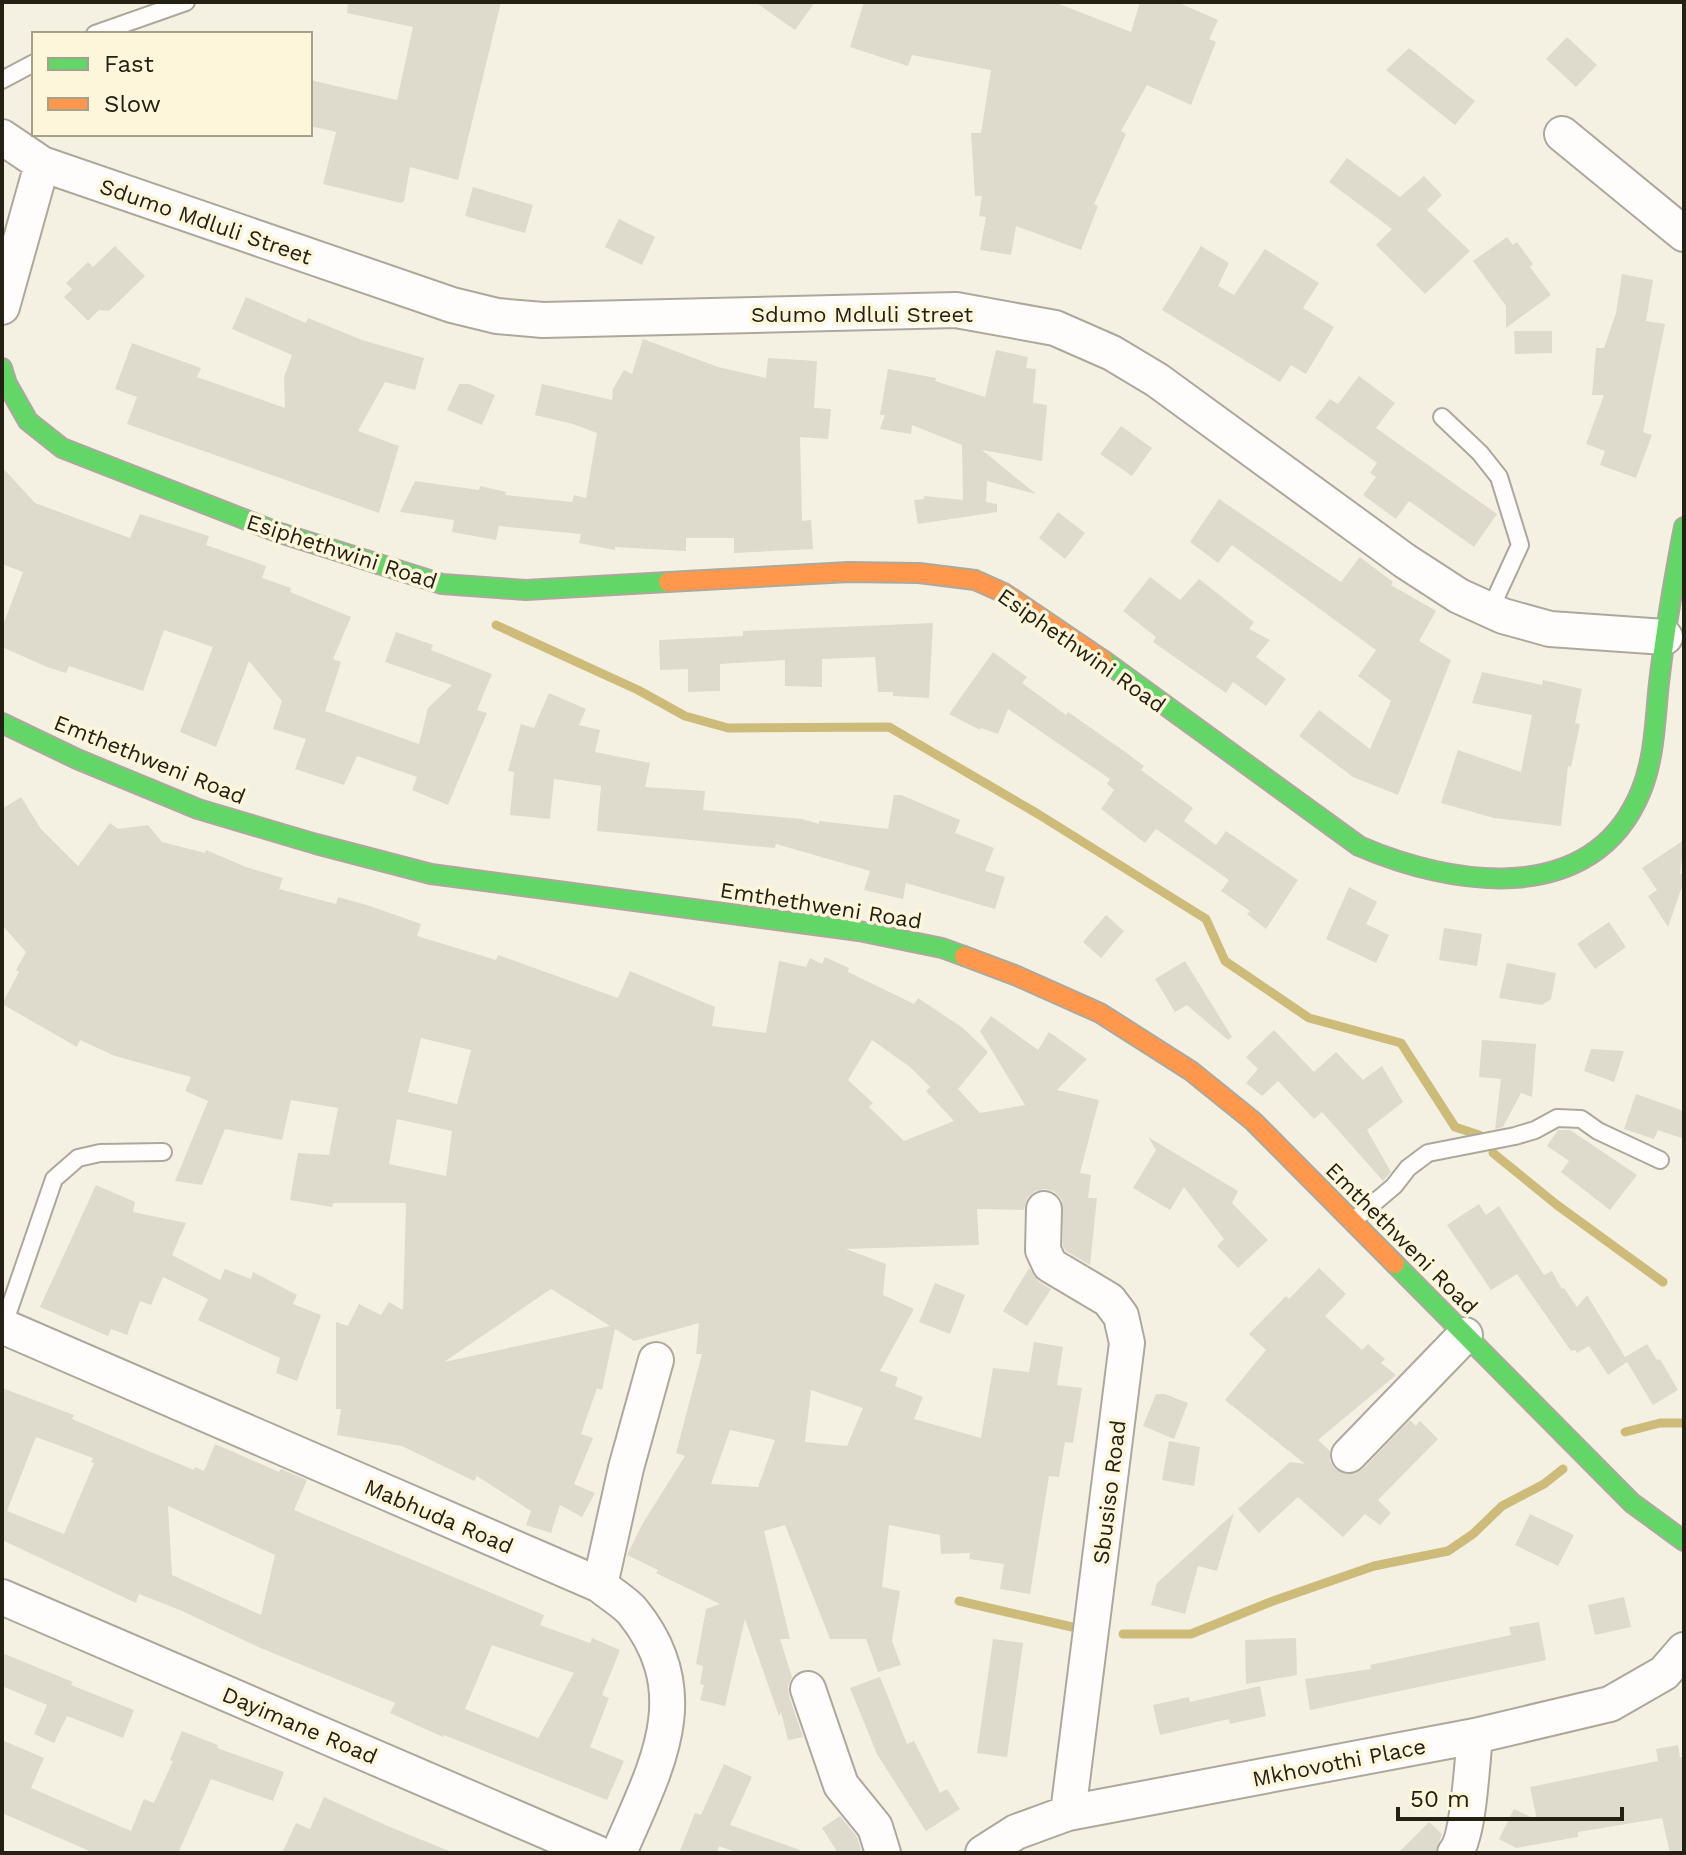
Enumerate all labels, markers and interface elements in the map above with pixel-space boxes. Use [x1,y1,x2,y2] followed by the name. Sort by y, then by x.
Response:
[32,32,312,136] legend
[104,50,154,78] text: Fast
[104,90,161,118] text: Slow
[97,173,315,269] street label: Sdumo Mdluli Street
[751,302,973,327] street label: Sdumo Mdluli Street
[243,509,440,594] street label: Esiphethwini Road
[993,583,1170,718] street label: Esiphethwini Road
[50,710,249,809] street label: Emthethweni Road
[718,877,924,934] street label: Emthethweni Road
[1321,1157,1483,1319] street label: Emthethweni Road
[1088,1419,1131,1566] street label: Sbusiso Road
[361,1474,517,1559] street label: Mabhuda Road
[219,1682,381,1769] street label: Dayimane Road
[1250,1733,1428,1792] street label: Mkhovothi Place
[1398,1771,1622,1821] scale bar
[1410,1785,1470,1813] text: 50 m

